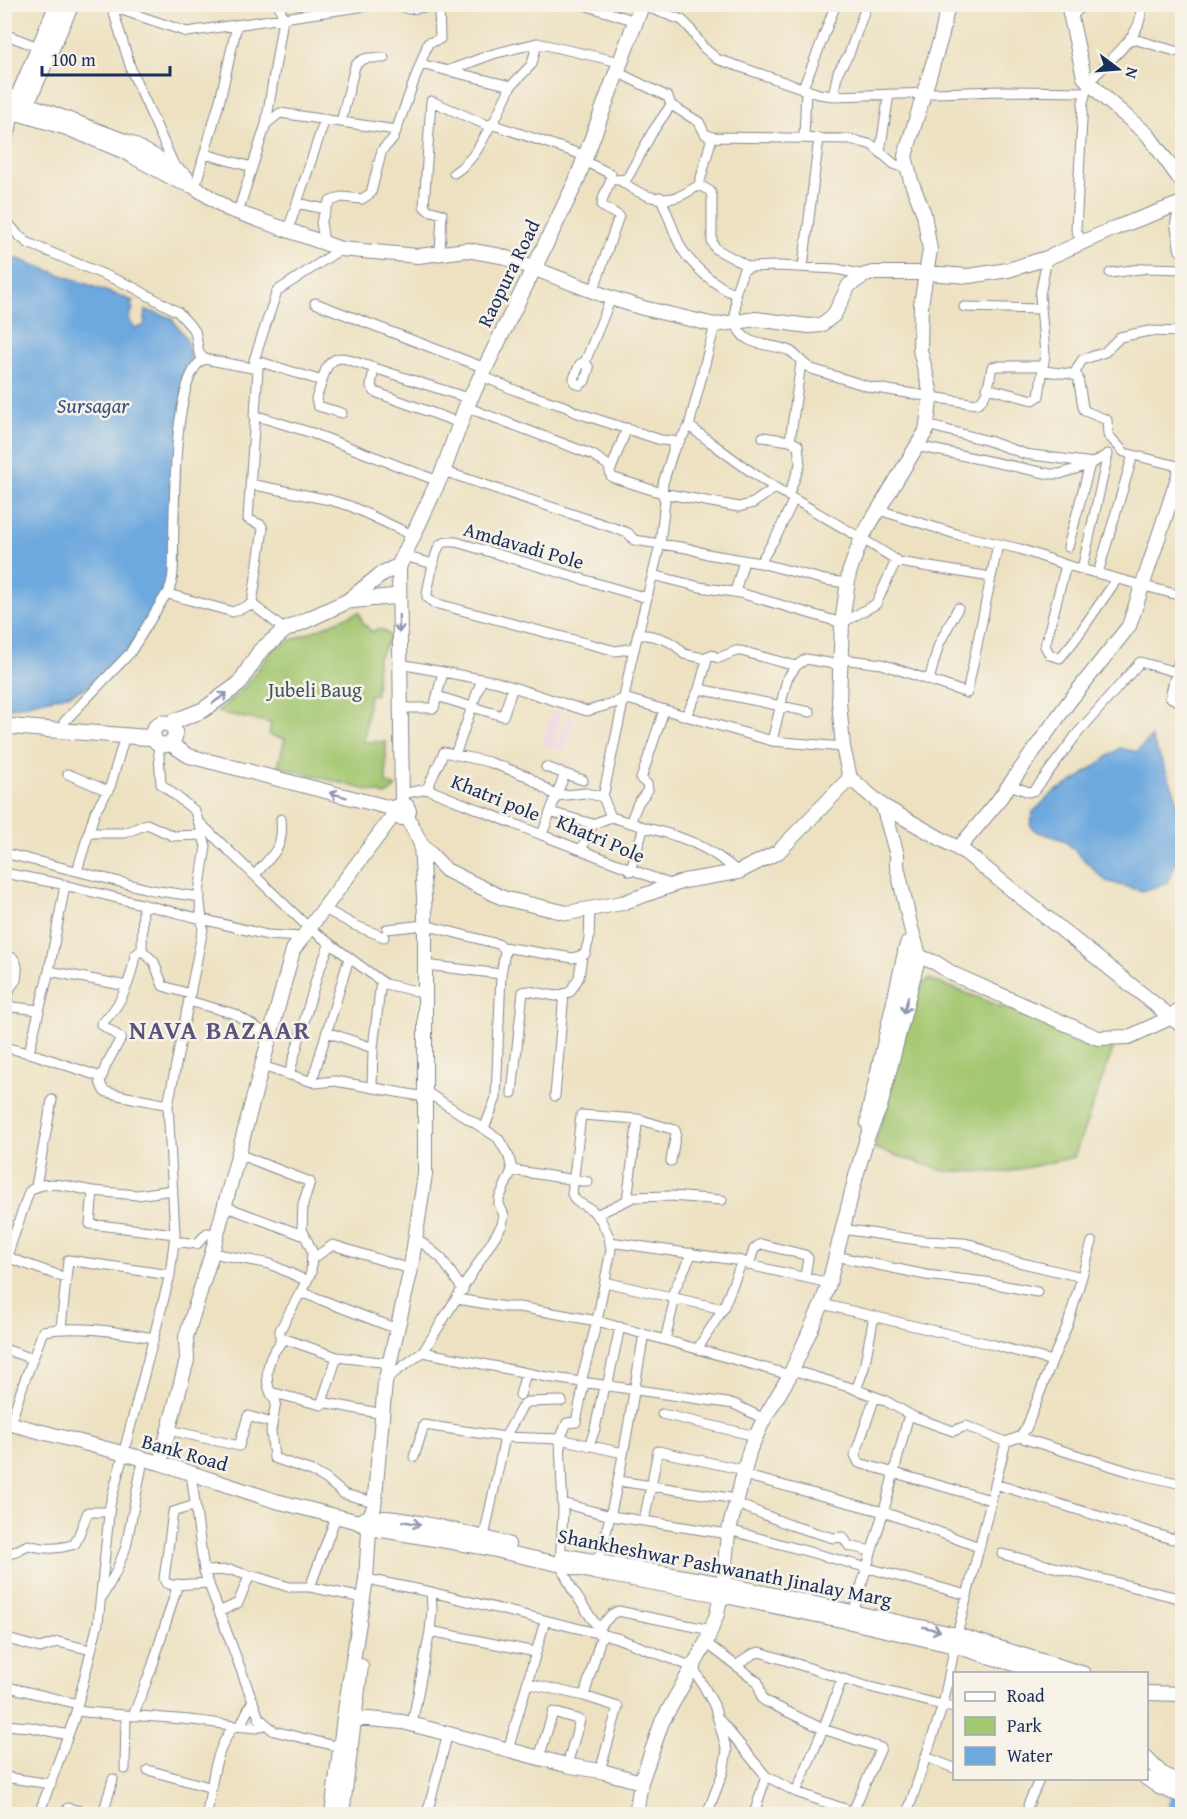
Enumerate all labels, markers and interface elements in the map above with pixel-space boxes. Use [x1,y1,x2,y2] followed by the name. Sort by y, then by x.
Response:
[42,39,170,77] scale bar
[1088,39,1148,99] north arrow
[51,46,96,73] text: 100 m
[1119,65,1145,82] text: N
[469,214,547,332] street label: Raopura Road
[57,390,130,421] water label: Sursagar
[460,514,588,576] street label: Amdavadi Pole
[393,614,405,634] one-way arrow
[265,675,362,704] park label: Jubeli Baug
[211,692,227,704] one-way arrow
[447,766,545,828] street label: Khatri pole
[329,788,348,800] one-way arrow
[552,806,650,870] street label: Khatri Pole
[899,995,911,1014] one-way arrow
[129,1010,311,1049] district label: NAVA BAZAAR
[138,1426,232,1478] street label: Bank Road
[402,1518,421,1529] one-way arrow
[555,1520,895,1614] street label: Shankheshwar Pashwanath Jinalay Marg
[923,1624,942,1636] one-way arrow
[953,1672,1148,1780] legend
[1007,1682,1045,1709] text: Road
[1007,1712,1043,1739] text: Park
[1007,1742,1053,1769] text: Water

